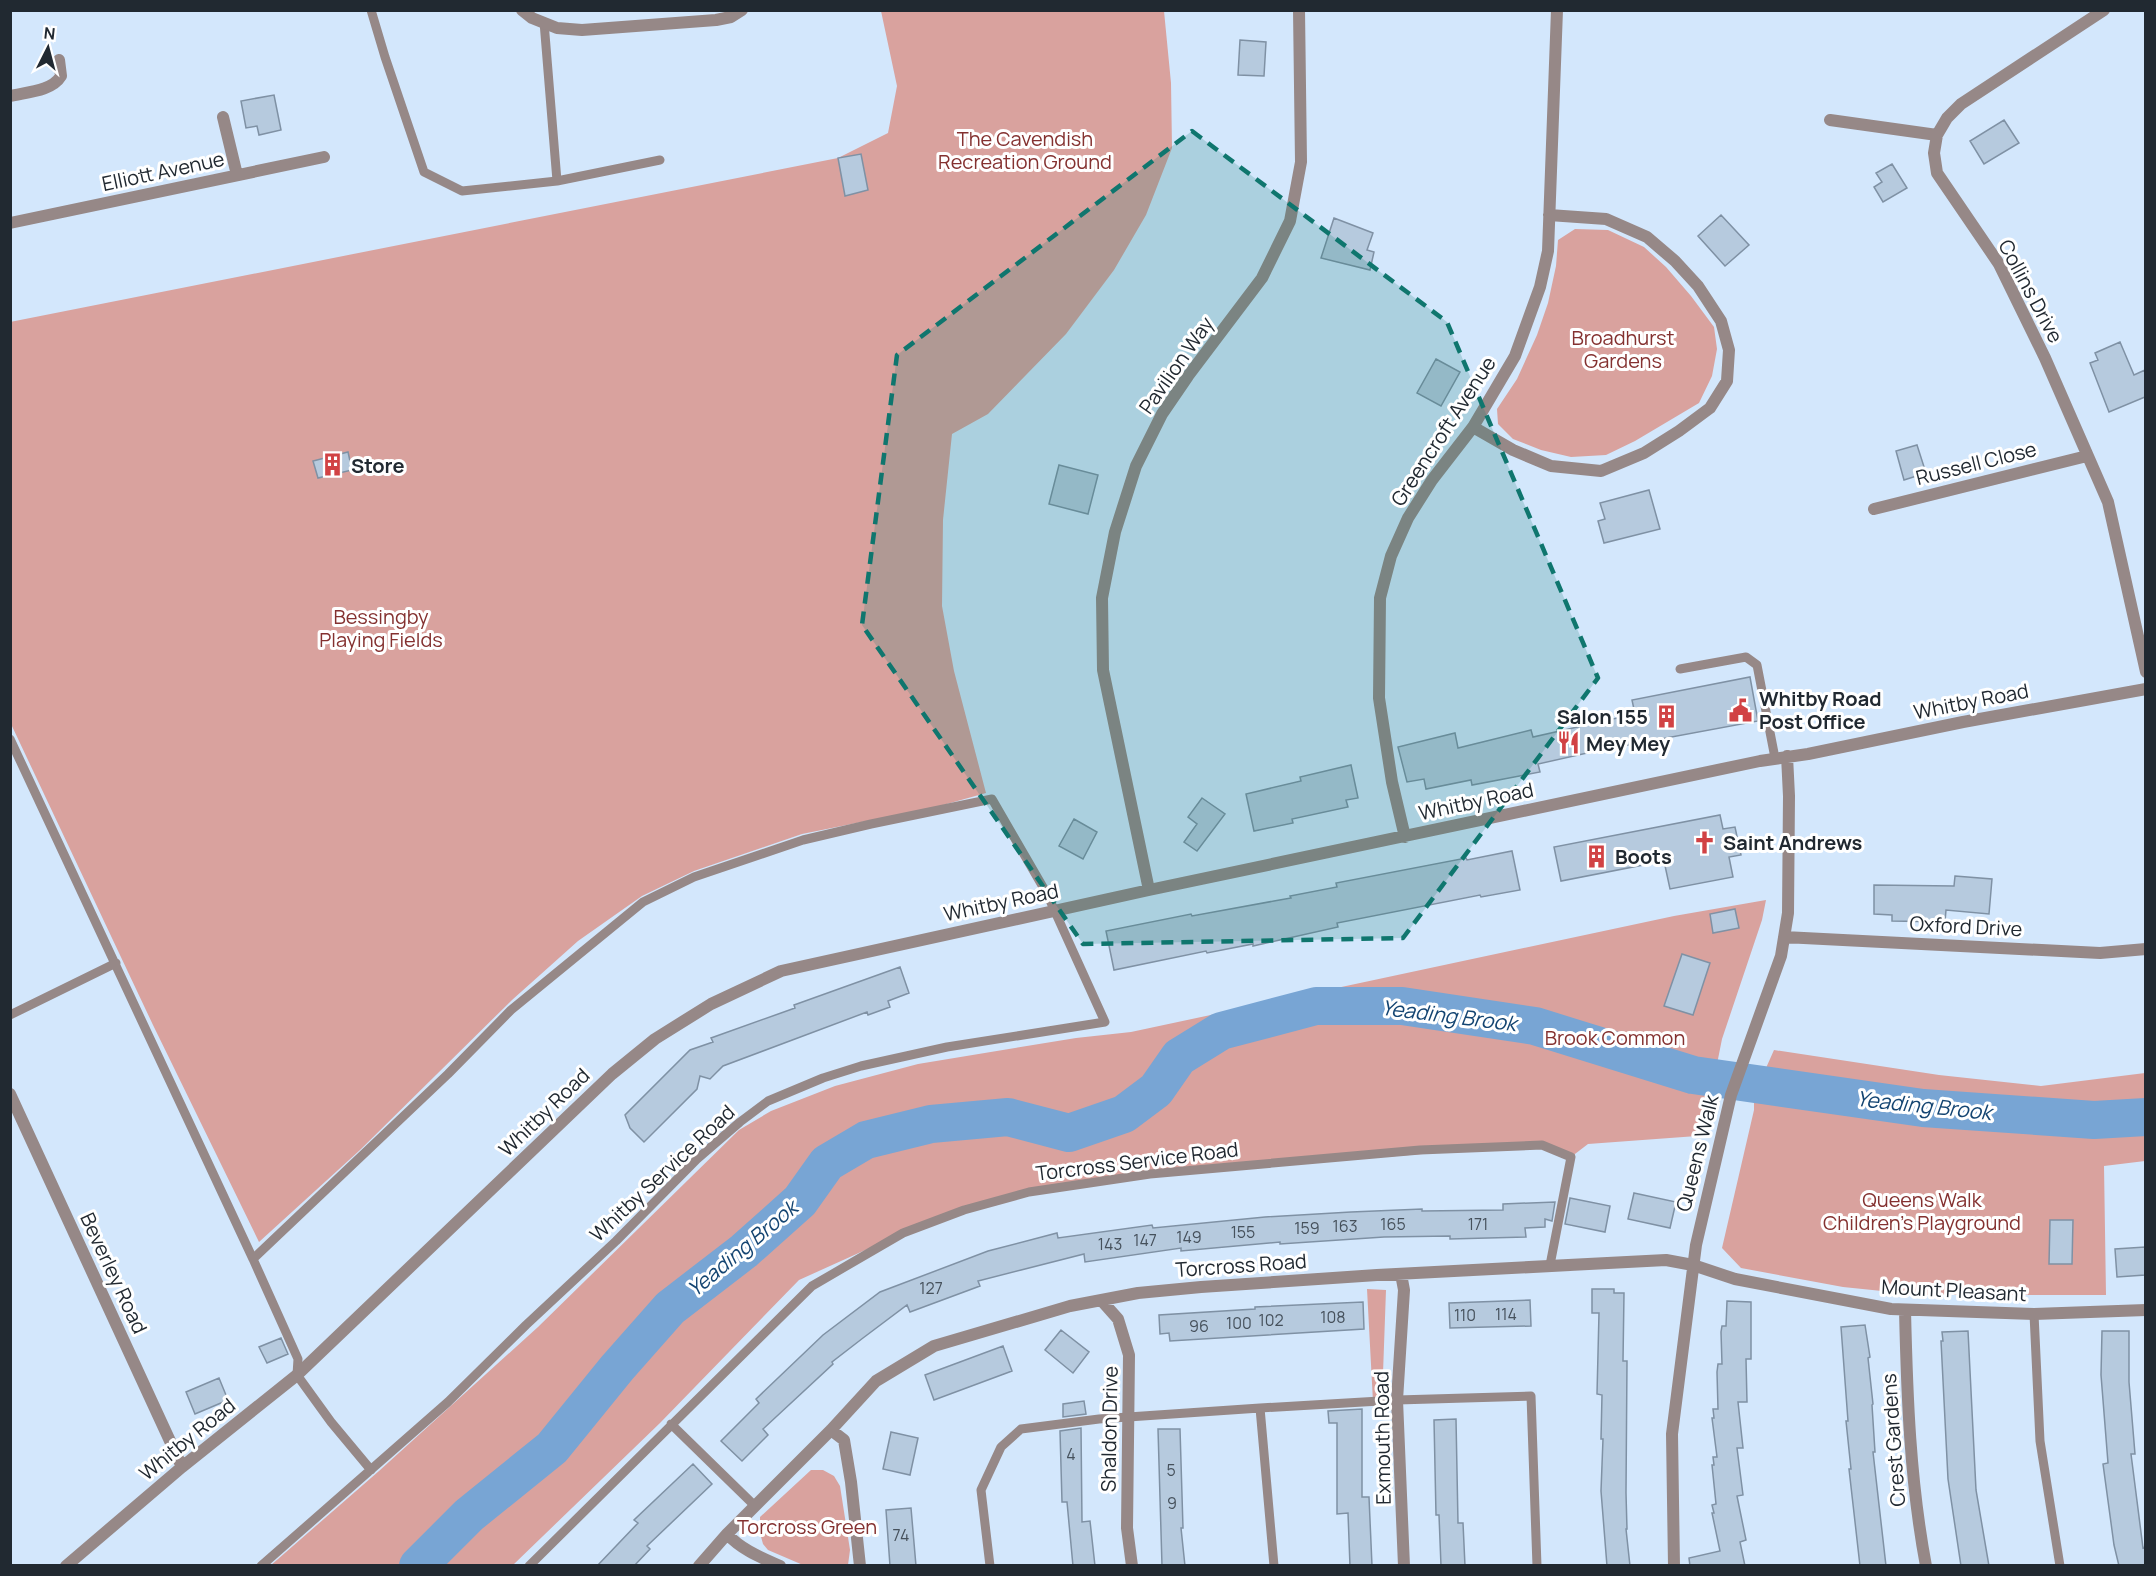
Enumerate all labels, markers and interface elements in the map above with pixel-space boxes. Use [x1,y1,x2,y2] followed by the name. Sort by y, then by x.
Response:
[18,18,78,78] north arrow
[43,22,56,45] text: N
[938,125,1112,175] park label: The Cavendish Recreation Ground
[99,145,227,197] street label: Elliott Avenue
[1992,235,2070,347] street label: Collins Drive
[1133,311,1220,419] street label: Pavilion Way
[1571,324,1675,374] park label: Broadhurst Gardens
[1384,351,1502,511] street label: Greencroft Avenue
[1913,435,2039,491] street label: Russell Close
[320,452,346,478] building icon: Store
[351,452,404,479] place label: Store
[319,603,443,653] park label: Bessingby Playing Fields
[1911,677,2031,725] street label: Whitby Road
[1759,685,1882,735] place label: Whitby Road Post Office
[1728,697,1754,723] public building icon: Whitby Road Post Office
[1557,703,1648,730] place label: Salon 155
[1653,703,1679,729] building icon: Salon 155
[1555,730,1581,756] restaurant icon: Mey Mey
[1586,730,1671,757] place label: Mey Mey
[1416,776,1536,826] street label: Whitby Road
[1692,829,1718,855] church icon: Saint Andrews
[1723,829,1863,856] place label: Saint Andrews
[1584,843,1610,869] building icon: Boots
[1615,843,1672,870] place label: Boots
[941,877,1061,927] street label: Whitby Road
[1909,910,2023,942] street label: Oxford Drive
[1380,993,1521,1037] water label: Yeading Brook
[1545,1024,1685,1051] park label: Brook Common
[493,1062,595,1162] street label: Whitby Road
[1855,1084,1995,1126] water label: Yeading Brook
[1669,1091,1725,1214] street label: Queens Walk
[584,1099,740,1247] street label: Whitby Service Road
[1034,1135,1240,1187] street label: Torcross Service Road
[1823,1186,2021,1236] park label: Queens Walk Children's Playground
[681,1192,805,1302] water label: Yeading Brook
[74,1208,154,1338] street label: Beverley Road
[1380,1213,1406,1235] house number: 165
[1468,1213,1488,1235] house number: 171
[1332,1215,1358,1237] house number: 163
[1294,1217,1320,1239] house number: 159
[1231,1221,1255,1243] house number: 155
[1176,1226,1202,1248] house number: 149
[1133,1229,1157,1251] house number: 147
[1098,1233,1122,1255] house number: 143
[1175,1247,1307,1283] street label: Torcross Road
[1881,1273,2027,1307] street label: Mount Pleasant
[919,1277,943,1299] house number: 127
[1495,1303,1517,1325] house number: 114
[1454,1304,1476,1326] house number: 110
[1320,1306,1346,1328] house number: 108
[1258,1309,1284,1331] house number: 102
[1226,1312,1252,1334] house number: 100
[1189,1315,1209,1337] house number: 96
[1094,1366,1124,1492] street label: Shaldon Drive
[1367,1371,1397,1505] street label: Exmouth Road
[1875,1373,1911,1507] street label: Crest Gardens
[133,1392,241,1486] street label: Whitby Road
[1066,1443,1076,1465] house number: 4
[1166,1459,1176,1481] house number: 5
[1167,1492,1177,1514] house number: 9
[737,1513,877,1540] park label: Torcross Green
[893,1524,909,1546] house number: 74

